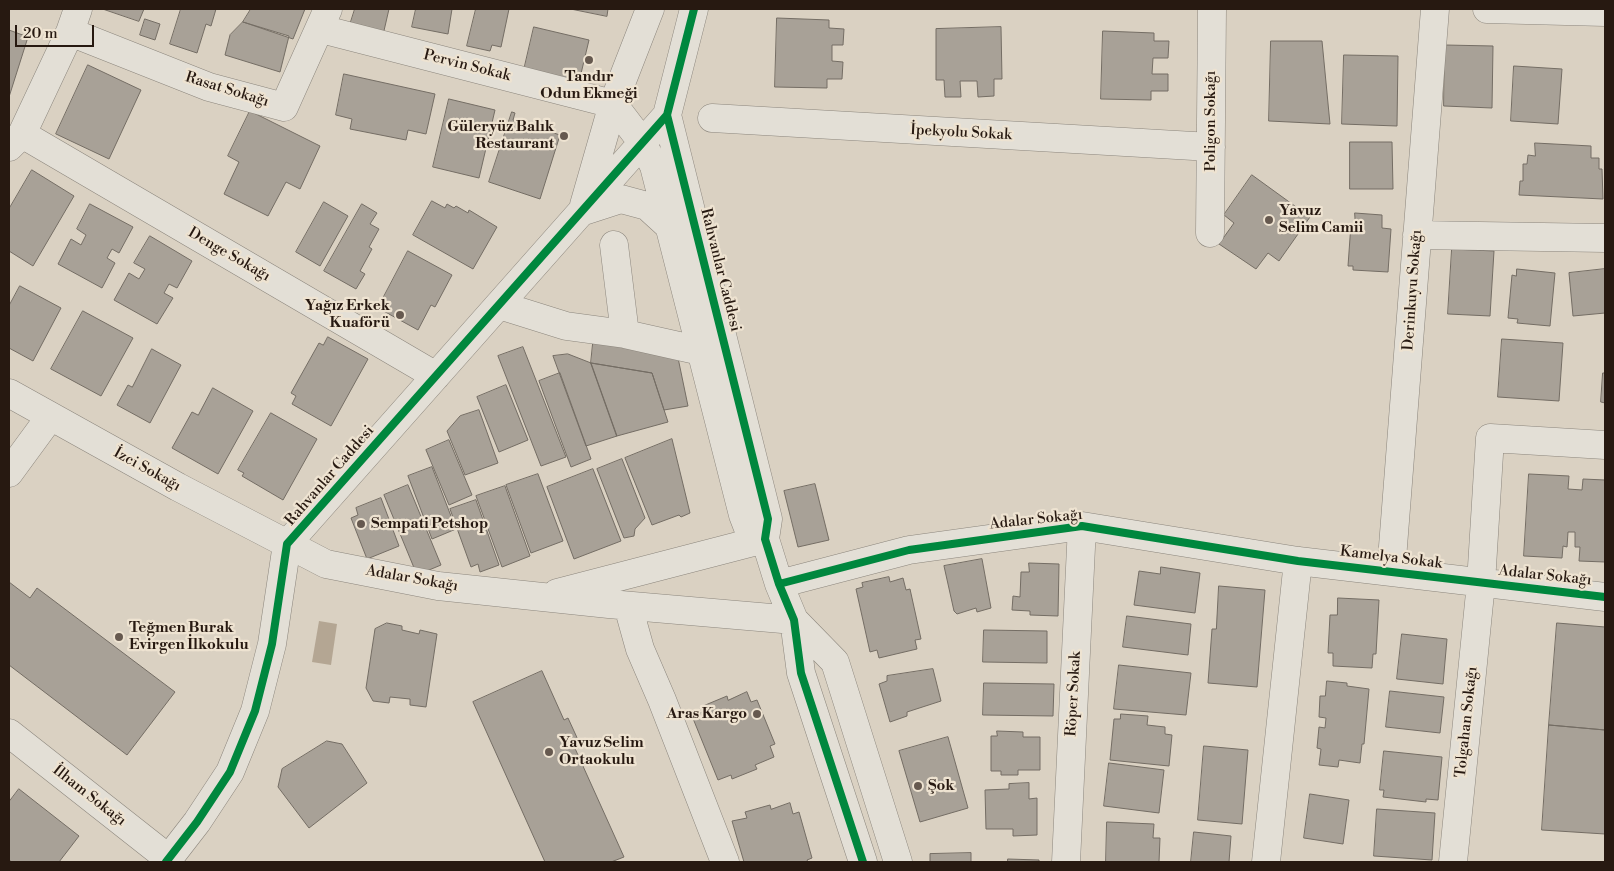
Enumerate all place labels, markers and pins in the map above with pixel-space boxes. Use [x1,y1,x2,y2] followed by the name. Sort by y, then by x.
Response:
[583,54,595,66] marker: Tandır Odun Ekmeği
[540,68,638,103] place label: Tandır Odun Ekmeği
[447,118,554,153] place label: Güleryüz Balık Restaurant
[558,130,570,142] marker: Güleryüz Balık Restaurant
[1279,202,1363,237] place label: Yavuz Selim Camii
[1263,214,1275,226] marker: Yavuz Selim Camii
[305,297,390,332] place label: Yağız Erkek Kuaförü
[394,309,406,321] marker: Yağız Erkek Kuaförü
[371,515,488,533] place label: Sempati Petshop
[355,518,367,530] marker: Sempati Petshop
[129,619,249,654] place label: Teğmen Burak Evirgen İlkokulu
[113,631,125,643] marker: Teğmen Burak Evirgen İlkokulu
[666,705,747,723] place label: Aras Kargo
[751,708,763,720] marker: Aras Kargo
[559,734,644,769] place label: Yavuz Selim Ortaokulu
[543,746,555,758] marker: Yavuz Selim Ortaokulu
[928,777,955,795] place label: Şok
[912,780,924,792] marker: Şok

